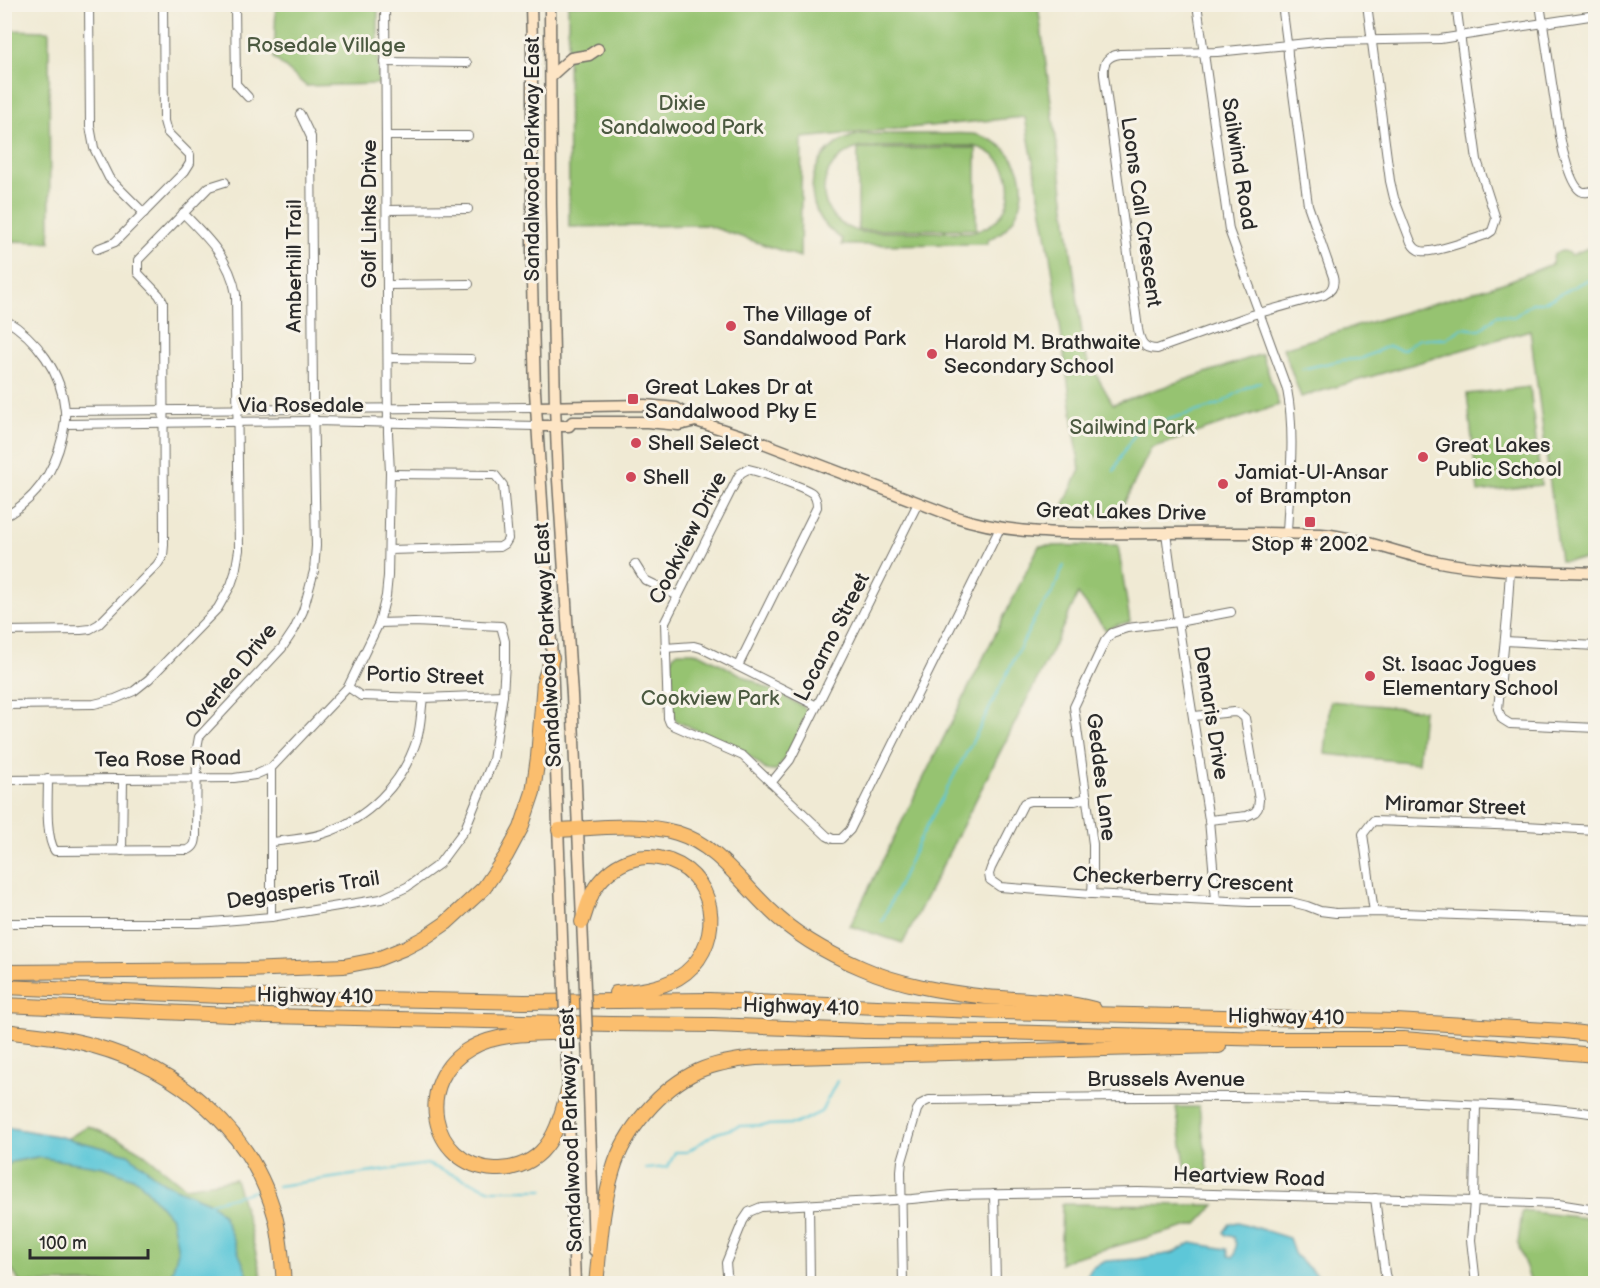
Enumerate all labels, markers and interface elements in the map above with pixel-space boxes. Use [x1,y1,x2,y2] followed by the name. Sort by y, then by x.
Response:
[246,33,406,58] park label: Rosedale Village
[520,36,545,281] street label: Sandalwood Parkway East
[601,91,764,140] park label: Dixie Sandalwood Park
[1216,96,1262,232] street label: Sailwind Road
[1115,115,1167,309] street label: Loons Call Crescent
[357,139,382,289] street label: Golf Links Drive
[282,199,307,333] street label: Amberhill Trail
[743,302,906,351] place label: The Village of Sandalwood Park
[724,319,738,333] marker: The Village of Sandalwood Park
[944,330,1141,379] place label: Harold M. Brathwaite Secondary School
[925,347,939,361] marker: Harold M. Brathwaite Secondary School
[645,375,817,424] place label: Great Lakes Dr at Sandalwood Pky E
[626,392,640,406] marker: Great Lakes Dr at Sandalwood Pky E
[238,393,364,418] street label: Via Rosedale
[1070,415,1195,440] park label: Sailwind Park
[648,431,760,456] place label: Shell Select
[1435,433,1562,482] place label: Great Lakes Public School
[629,436,643,450] marker: Shell Select
[1416,450,1430,464] marker: Great Lakes Public School
[1235,460,1388,509] place label: Jamiat-Ul-Ansar of Brampton
[643,465,689,490] place label: Shell
[644,467,732,609] street label: Cookview Drive
[624,470,638,484] marker: Shell
[1216,477,1230,491] marker: Jamiat-Ul-Ansar of Brampton
[1036,498,1206,526] street label: Great Lakes Drive
[1303,515,1317,529] marker: Stop # 2002
[529,522,567,768] street label: Sandalwood Parkway East
[1252,532,1369,557] place label: Stop # 2002
[789,568,875,705] street label: Locarno Street
[180,618,282,734] street label: Overlea Drive
[1188,645,1234,781] street label: Demaris Drive
[1382,652,1558,701] place label: St. Isaac Jogues Elementary School
[365,661,485,691] street label: Portio Street
[1363,669,1377,683] marker: St. Isaac Jogues Elementary School
[641,686,780,711] park label: Cookview Park
[1081,712,1121,842] street label: Geddes Lane
[94,745,242,773] street label: Tea Rose Road
[1384,791,1527,821] street label: Miramar Street
[1072,862,1295,898] street label: Checkerberry Crescent
[225,866,381,914] street label: Degasperis Trail
[256,982,374,1010] street label: Highway 410
[742,992,860,1022] street label: Highway 410
[1227,1003,1345,1031] street label: Highway 410
[554,1007,588,1253] street label: Sandalwood Parkway East
[1087,1067,1245,1092] street label: Brussels Avenue
[1173,1162,1325,1192] street label: Heartview Road
[30,1222,148,1260] scale bar
[39,1233,87,1254] text: 100 m

